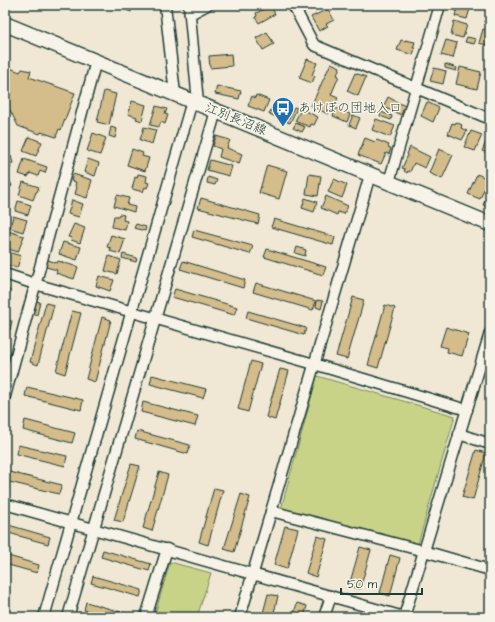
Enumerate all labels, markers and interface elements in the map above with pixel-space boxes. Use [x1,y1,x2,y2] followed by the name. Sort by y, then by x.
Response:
[270,95,296,128] bus stop icon: あけぼの団地入口
[202,98,270,140] street label: 江別長沼線
[298,99,402,117] place label: あけぼの団地入口
[341,570,422,596] scale bar
[347,576,378,593] text: 50 m

